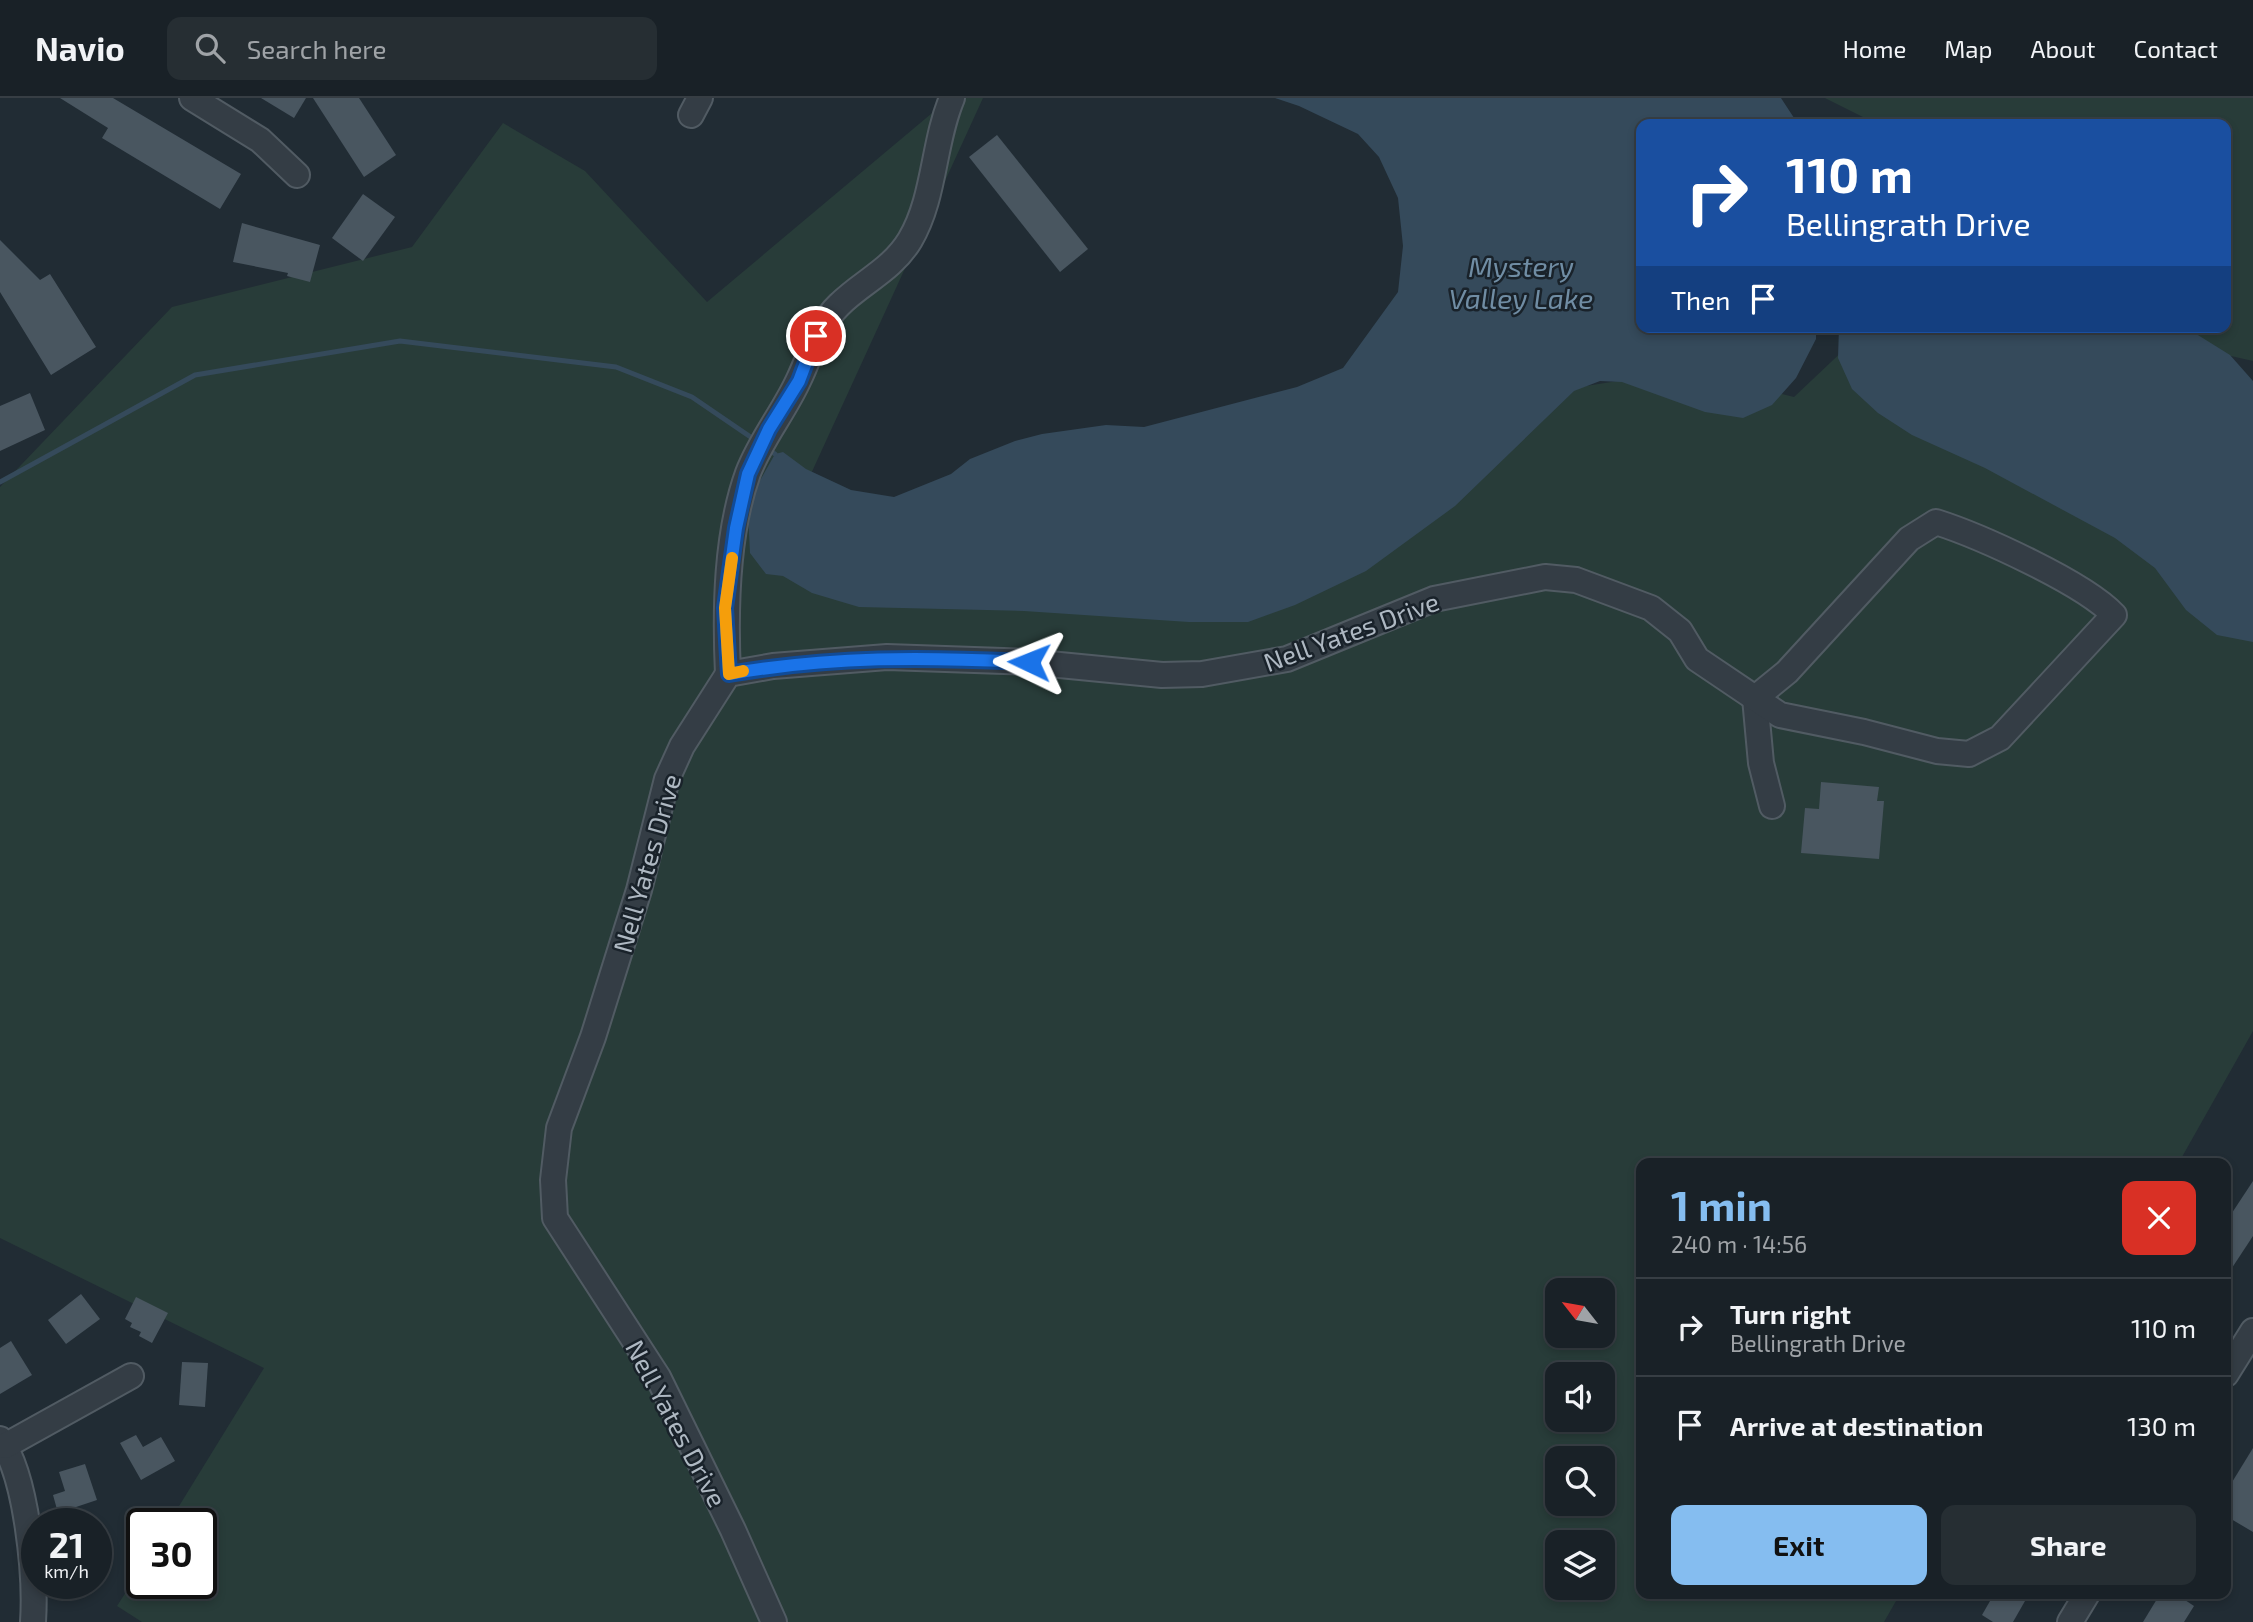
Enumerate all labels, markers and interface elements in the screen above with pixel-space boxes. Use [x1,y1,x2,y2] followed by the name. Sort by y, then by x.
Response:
[167,17,657,80] search box
[35,28,125,68] text: Navio
[191,29,229,67] icon: search
[247,33,386,64] text: Search here
[1843,34,1906,63] text: Home
[1944,34,1992,63] text: Map
[2030,34,2096,63] text: About
[2134,34,2218,63] text: Contact
[1786,144,1913,203] text: 110 m
[1671,147,1762,238] icon: right
[1786,204,2031,242] text: Bellingrath Drive
[1449,249,1593,315] water label: Mystery Valley Lake
[1744,280,1782,318] icon: arrive
[1671,284,1730,315] text: Then
[786,306,846,366] pin
[797,317,835,355] icon: arrive
[1259,585,1443,677] street label: Nell Yates Drive
[992,625,1066,699] position arrow
[606,770,686,956] street label: Nell Yates Drive
[1671,1179,1772,1229] text: 1 min
[2122,1181,2196,1255] button: close
[1671,1230,1807,1258] text: 240 m · 14:56
[1545,1278,1615,1348] north arrow
[1545,1278,1615,1600] map controls
[1730,1298,1851,1329] text: Turn right
[1671,1308,1709,1346] icon: right
[2131,1312,2196,1343] text: 110 m
[1730,1329,1906,1357] text: Bellingrath Drive
[620,1334,734,1512] street label: Nell Yates Drive
[1545,1362,1615,1432] button: sound
[1671,1406,1709,1444] icon: arrive
[1730,1410,1983,1441] text: Arrive at destination
[2127,1410,2196,1441] text: 130 m
[1545,1446,1615,1516] button: search
[1671,1505,1927,1585] button: Exit
[1941,1505,2196,1585] button: Share
[126,1508,217,1599] speed limit sign: 30
[49,1523,84,1565] text: 21
[1545,1530,1615,1600] button: layers
[44,1560,89,1582] text: km/h

